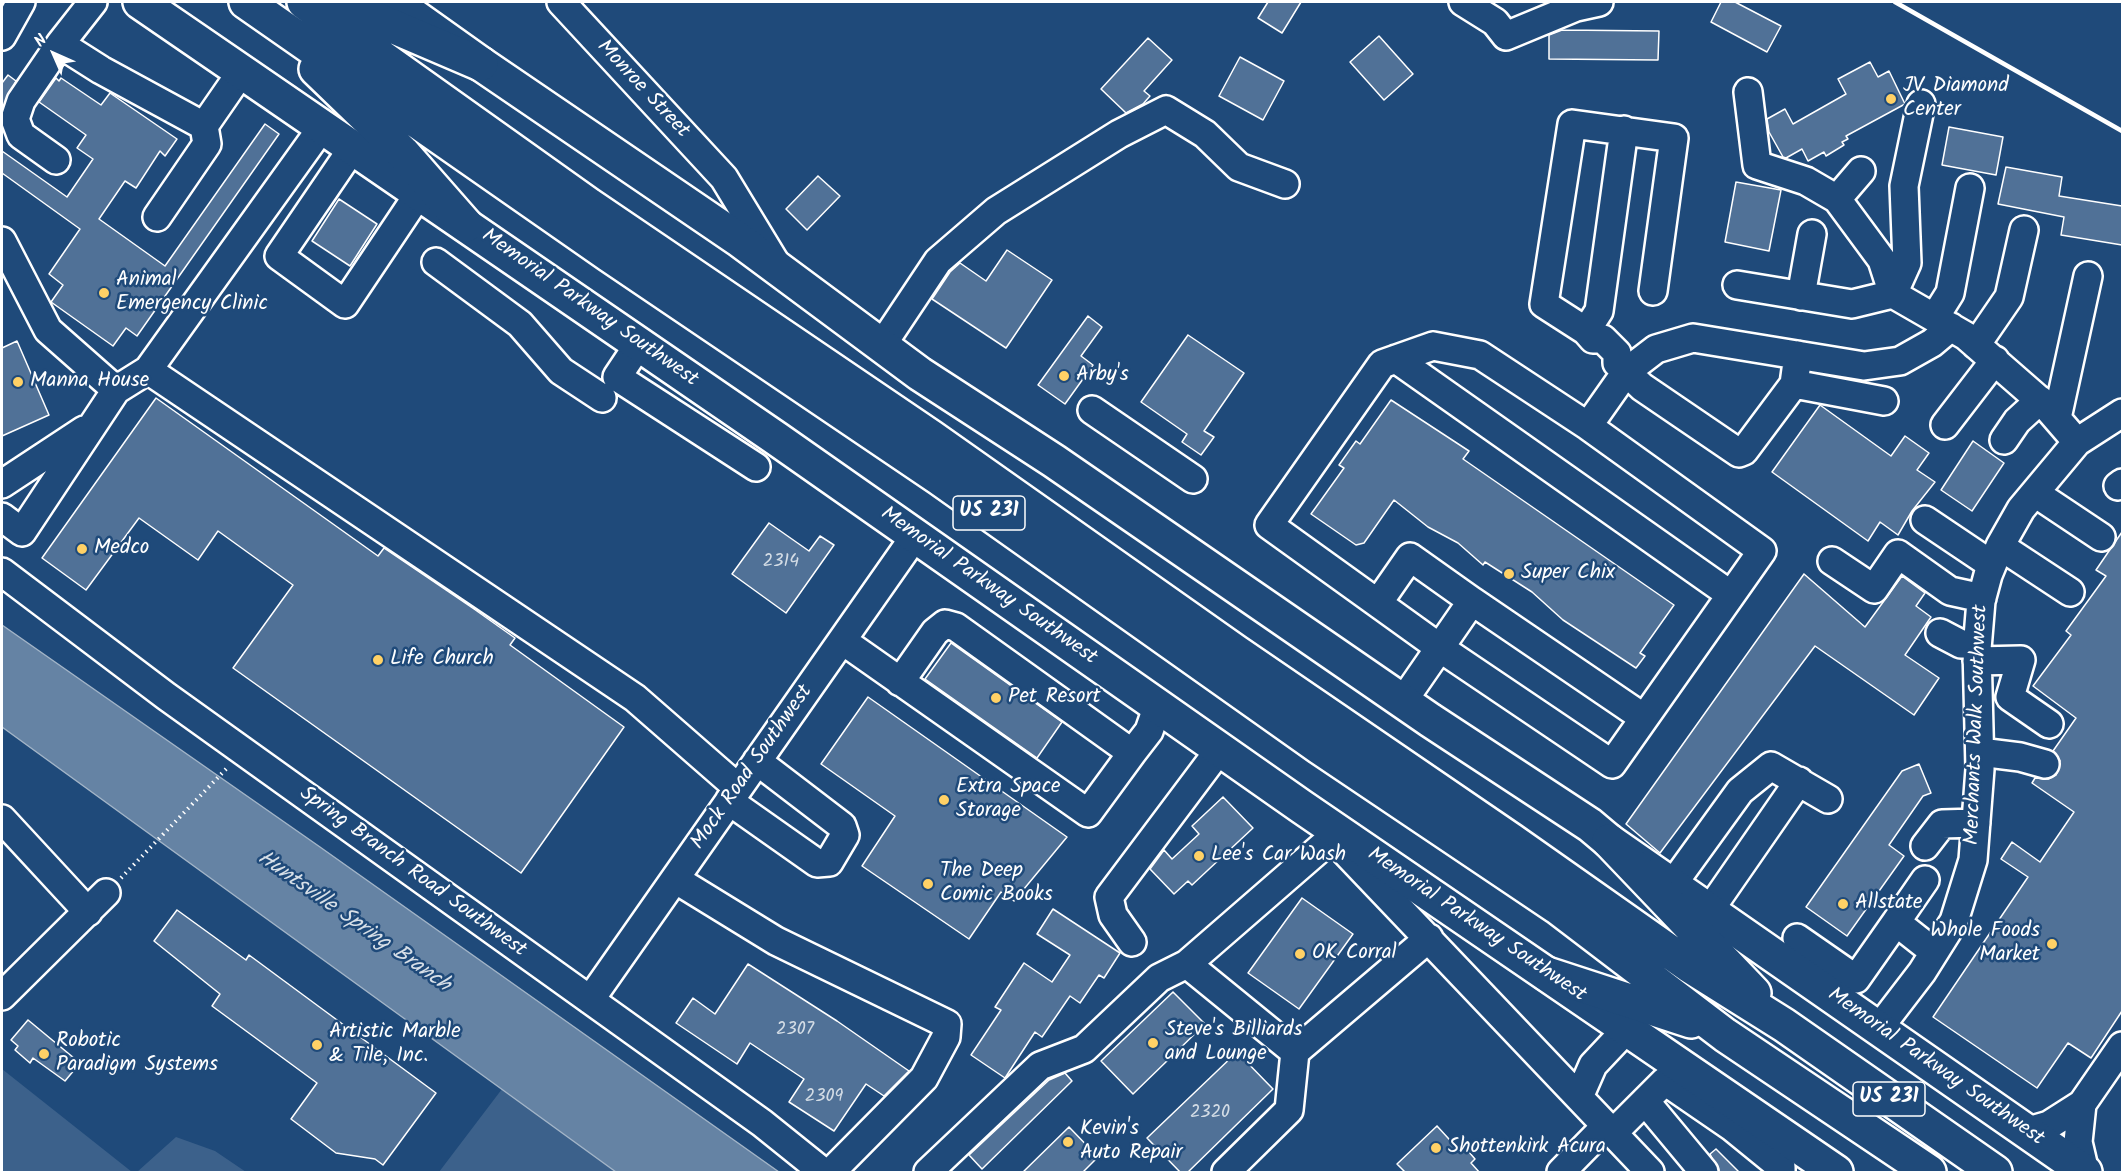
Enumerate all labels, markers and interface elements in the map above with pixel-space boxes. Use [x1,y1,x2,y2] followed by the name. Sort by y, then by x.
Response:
[24,24,84,84] north arrow
[28,29,53,53] text: N
[590,36,694,144] street label: Monroe Street
[1903,74,2009,124] place label: JV Diamond Center
[1884,92,1898,106] marker: JV Diamond Center
[476,224,702,394] street label: Memorial Parkway Southwest
[116,268,268,318] place label: Animal Emergency Clinic
[97,286,111,300] marker: Animal Emergency Clinic
[1076,363,1129,389] place label: Arby's
[30,369,149,395] place label: Manna House
[1057,369,1071,383] marker: Arby's
[11,375,25,389] marker: Manna House
[953,496,1025,530] road number: US 231
[875,502,1101,672] street label: Memorial Parkway Southwest
[94,536,149,562] place label: Medco
[75,542,89,556] marker: Medco
[763,552,799,574] house number: 2314
[1521,561,1615,587] place label: Super Chix
[1502,567,1516,581] marker: Super Chix
[1961,604,1995,846] street label: Merchants Walk Southwest
[390,647,494,673] place label: Life Church
[371,653,385,667] marker: Life Church
[687,681,819,855] street label: Mock Road Southwest
[1008,685,1101,711] place label: Pet Resort
[989,691,1003,705] marker: Pet Resort
[956,775,1060,825] place label: Extra Space Storage
[294,782,530,964] street label: Spring Branch Road Southwest
[937,793,951,807] marker: Extra Space Storage
[1211,843,1346,869] place label: Lee's Car Wash
[1362,843,1590,1009] street label: Memorial Parkway Southwest
[251,846,455,1000] water label: Huntsville Spring Branch
[1192,849,1206,863] marker: Lee's Car Wash
[940,859,1053,909] place label: The Deep Comic Books
[921,877,935,891] marker: The Deep Comic Books
[1855,891,1923,917] place label: Allstate
[1836,897,1850,911] marker: Allstate
[1930,919,2040,969] place label: Whole Foods Market
[2045,937,2059,951] marker: Whole Foods Market
[1312,941,1397,967] place label: OK Corral
[1293,947,1307,961] marker: OK Corral
[1822,983,2048,1153] street label: Memorial Parkway Southwest
[1165,1018,1302,1068] place label: Steve's Billiards and Lounge
[329,1020,461,1070] place label: Artistic Marble & Tile, Inc.
[776,1020,814,1042] house number: 2307
[56,1029,218,1079] place label: Robotic Paradigm Systems
[1146,1036,1160,1050] marker: Steve's Billiards and Lounge
[310,1038,324,1052] marker: Artistic Marble & Tile, Inc.
[37,1047,51,1061] marker: Robotic Paradigm Systems
[1853,1082,1925,1116] road number: US 231
[805,1087,843,1109] house number: 2309
[1190,1103,1230,1125] house number: 2320
[1080,1117,1182,1167] place label: Kevin's Auto Repair
[1061,1135,1075,1149] marker: Kevin's Auto Repair
[1448,1135,1606,1161] place label: Shottenkirk Acura
[1429,1141,1443,1155] marker: Shottenkirk Acura

